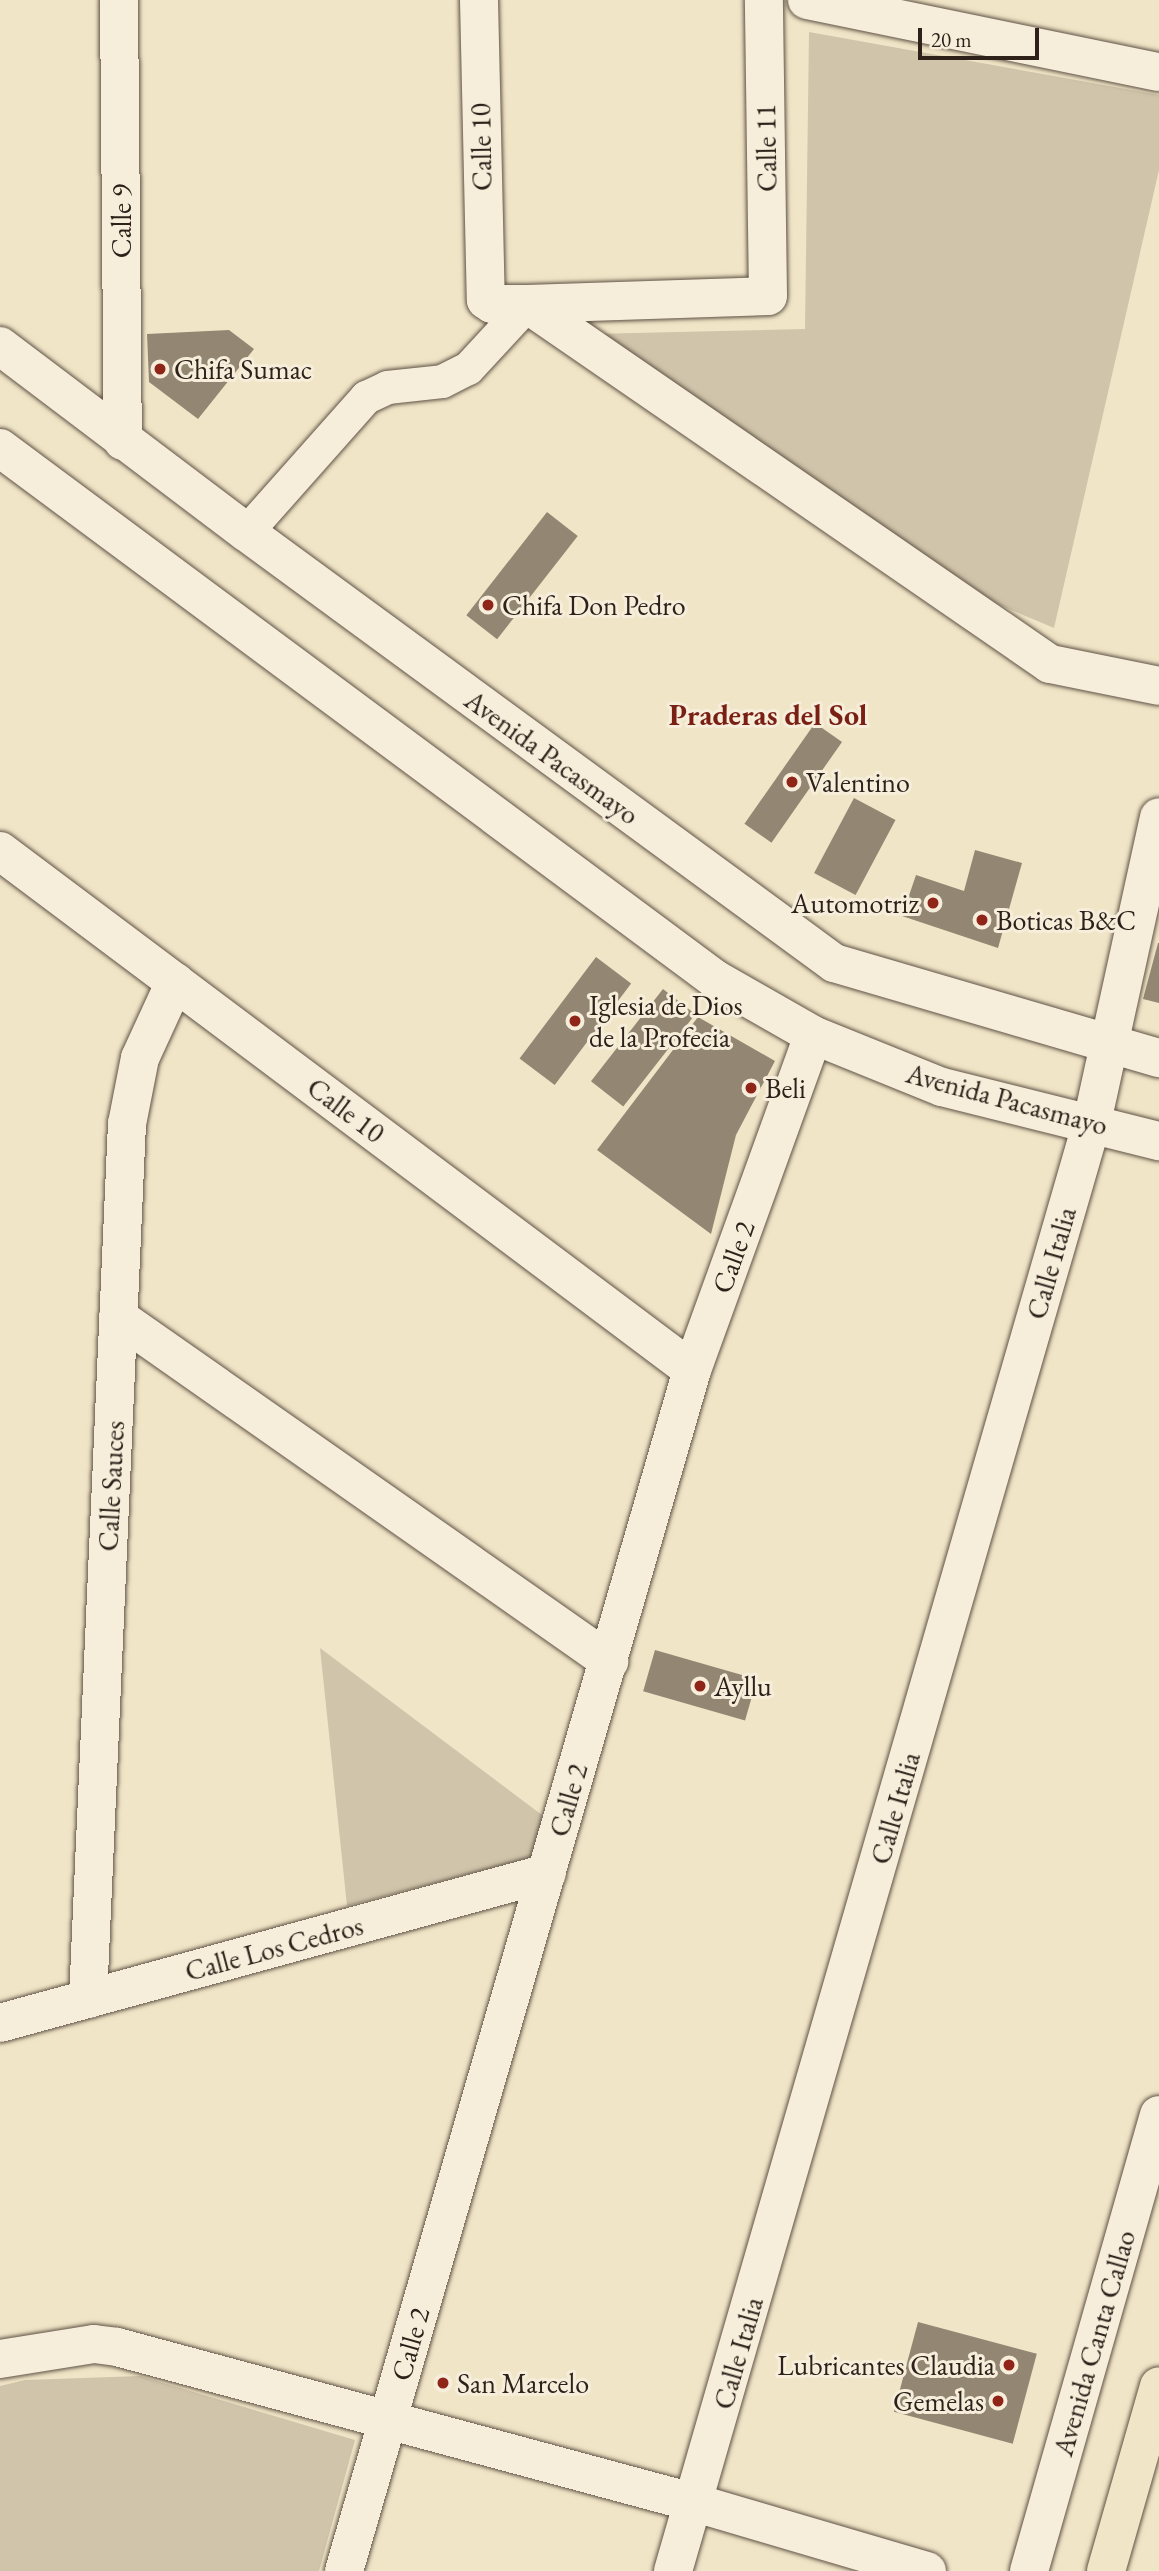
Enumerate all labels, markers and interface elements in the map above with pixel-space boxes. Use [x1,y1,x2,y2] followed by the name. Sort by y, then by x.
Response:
[921,14,1042,58] scale bar
[931,26,972,53] text: 20 m
[463,103,499,191] street label: Calle 10
[748,104,784,192] street label: Calle 11
[104,184,138,258] street label: Calle 9
[174,352,312,386] place label: Chifa Sumac
[152,361,168,377] marker: Chifa Sumac
[502,588,686,622] place label: Chifa Don Pedro
[480,597,496,613] marker: Chifa Don Pedro
[458,683,646,831] street label: Avenida Pacasmayo
[669,697,867,733] district label: Praderas del Sol
[806,765,910,799] place label: Valentino
[784,774,800,790] marker: Valentino
[791,886,919,920] place label: Automotriz
[925,895,941,911] marker: Automotriz
[996,903,1136,937] place label: Boticas B&C
[974,912,990,928] marker: Boticas B&C
[589,988,743,1054] place label: Iglesia de Dios de la Profecia
[567,1013,583,1029] marker: Iglesia de Dios de la Profecia
[903,1056,1111,1142] street label: Avenida Pacasmayo
[301,1070,391,1150] street label: Calle 10
[765,1071,806,1105] place label: Beli
[743,1080,759,1096] marker: Beli
[1019,1203,1083,1323] street label: Calle Italia
[704,1216,762,1298] street label: Calle 2
[91,1420,131,1552] street label: Calle Sauces
[714,1669,772,1703] place label: Ayllu
[692,1678,708,1694] marker: Ayllu
[863,1748,927,1868] street label: Calle Italia
[542,1760,594,1840] street label: Calle 2
[181,1908,367,1988] street label: Calle Los Cedros
[1046,2226,1142,2460] street label: Avenida Canta Callao
[706,2293,770,2413] street label: Calle Italia
[384,2304,436,2384] street label: Calle 2
[777,2348,995,2382] place label: Lubricantes Claudia
[1001,2357,1017,2373] marker: Lubricantes Claudia
[457,2366,589,2400] place label: San Marcelo
[435,2375,451,2391] marker: San Marcelo
[893,2384,984,2418] place label: Gemelas
[990,2393,1006,2409] marker: Gemelas

